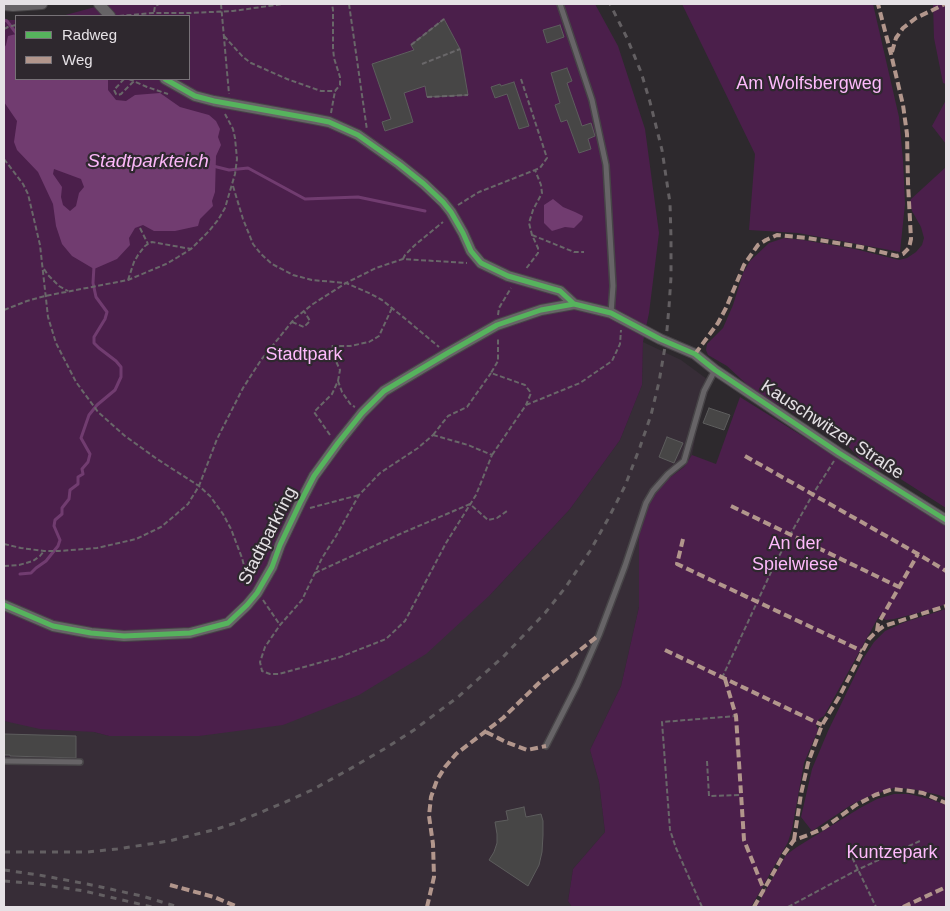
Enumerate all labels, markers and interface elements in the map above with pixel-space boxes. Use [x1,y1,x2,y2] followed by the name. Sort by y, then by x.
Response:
[15,15,190,80] legend
[62,26,117,43] text: Radweg
[62,51,93,68] text: Weg
[736,73,882,95] park label: Am Wolfsbergweg
[87,151,209,173] water label: Stadtparkteich
[265,344,343,366] park label: Stadtpark
[756,376,908,484] street label: Kauschwitzer Straße
[234,483,302,589] street label: Stadtparkring
[752,533,838,576] park label: An der Spielwiese
[846,842,938,864] park label: Kuntzepark

